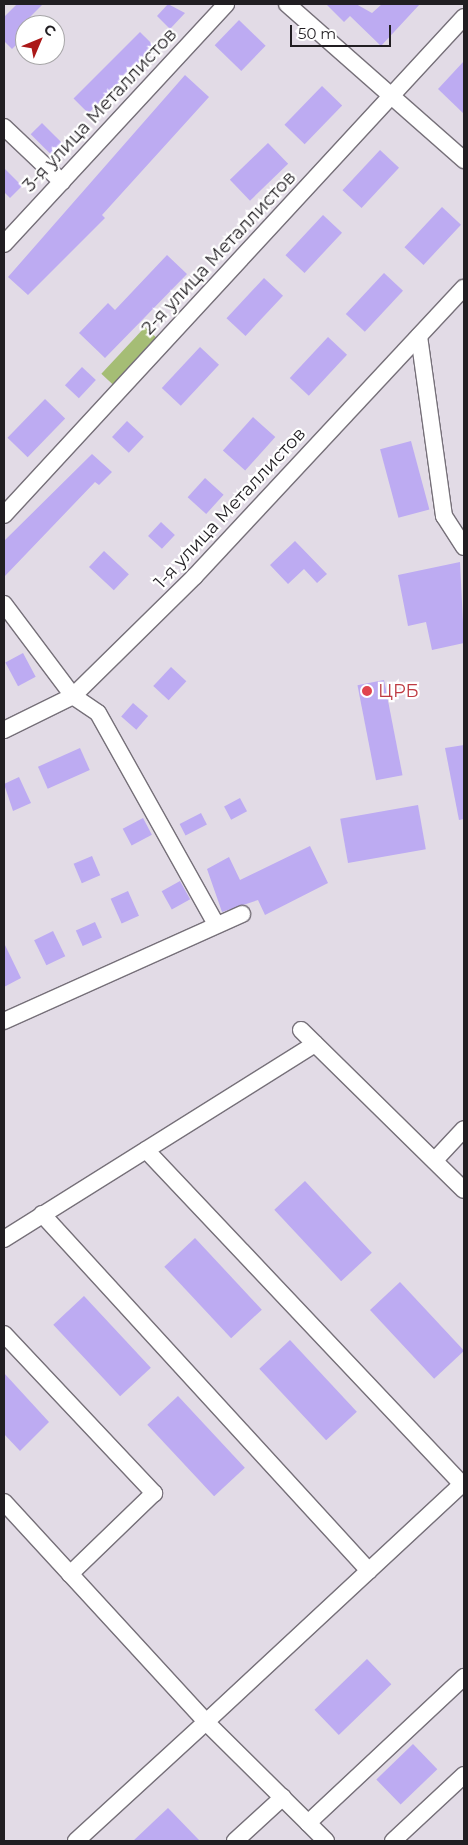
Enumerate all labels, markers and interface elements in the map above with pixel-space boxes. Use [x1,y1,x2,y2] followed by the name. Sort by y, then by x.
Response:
[15,15,65,65] north arrow
[293,15,394,47] scale bar
[40,20,60,40] text: С
[19,24,181,196] street label: 3-я улица Металлистов
[298,24,336,43] text: 50 m
[138,167,300,339] street label: 2-я улица Металлистов
[150,423,310,593] street label: 1-я улица Металлистов
[378,680,419,702] place label: ЦРБ
[360,684,374,698] marker: ЦРБ

